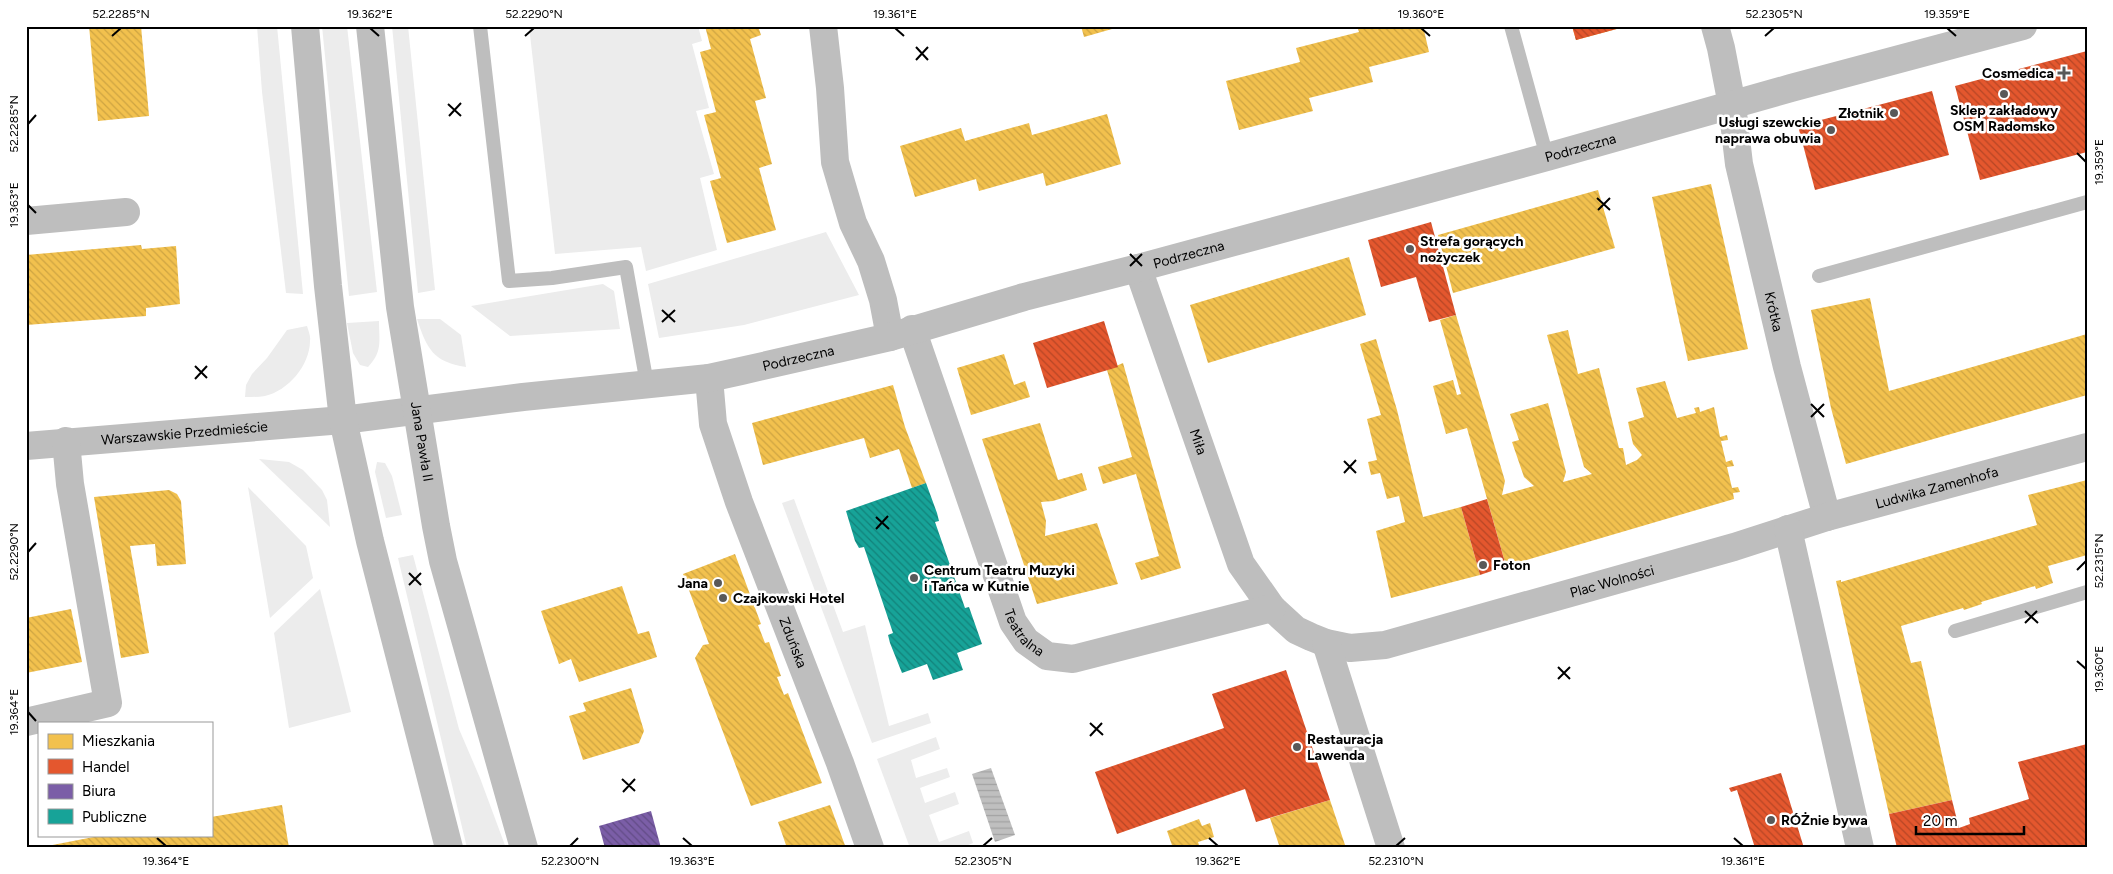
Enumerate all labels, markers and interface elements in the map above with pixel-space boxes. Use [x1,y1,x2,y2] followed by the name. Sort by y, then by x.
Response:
[92,7,150,21] text: 52.2285°N
[347,7,393,21] text: 19.362°E
[505,7,563,21] text: 52.2290°N
[873,7,917,21] text: 19.361°E
[1398,7,1444,21] text: 19.360°E
[1745,7,1803,21] text: 52.2305°N
[1924,7,1970,21] text: 19.359°E
[1982,65,2054,82] place label: Cosmedica
[2058,67,2070,79] marker: Cosmedica
[1998,88,2010,100] marker: Sklep zakładowy OSM Radomsko
[7,95,21,153] text: 52.2285°N
[1950,102,2059,135] place label: Sklep zakładowy OSM Radomsko
[1838,105,1884,122] place label: Złotnik
[1888,107,1900,119] marker: Złotnik
[1715,114,1821,147] place label: Usługi szewckie naprawa obuwia
[1825,124,1837,136] marker: Usługi szewckie naprawa obuwia
[1543,130,1618,166] street label: Podrzeczna
[2092,139,2106,185] text: 19.359°E
[7,182,21,228] text: 19.363°E
[1420,233,1523,266] place label: Strefa gorących nożyczek
[1151,237,1226,273] street label: Podrzeczna
[1404,243,1416,255] marker: Strefa gorących nożyczek
[1761,290,1786,333] street label: Krótka
[761,342,836,375] street label: Podrzeczna
[407,400,437,483] street label: Jana Pawła II
[100,418,269,449] street label: Warszawskie Przedmieście
[1186,427,1210,457] street label: Miła
[1874,463,2000,513] street label: Ludwika Zamenhofa
[7,523,21,581] text: 52.2290°N
[2092,534,2106,588] text: 52.2315°N
[1493,557,1530,574] place label: Foton
[1477,559,1489,571] marker: Foton
[924,562,1075,595] place label: Centrum Teatru Muzyki i Tańca w Kutnie
[1568,562,1656,602] street label: Plac Wolności
[908,572,920,584] marker: Centrum Teatru Muzyki i Tańca w Kutnie
[677,575,708,592] place label: Jana
[712,577,724,589] marker: Jana
[733,590,844,607] place label: Czajkowski Hotel
[717,592,729,604] marker: Czajkowski Hotel
[1000,607,1047,660] street label: Teatralna
[775,615,810,670] street label: Zduńska
[2092,646,2106,692] text: 19.360°E
[7,689,21,735] text: 19.364°E
[38,722,212,836] legend
[1307,731,1383,764] place label: Restauracja Lawenda
[82,732,155,750] text: Mieszkania
[1291,741,1303,753] marker: Restauracja Lawenda
[82,758,130,776] text: Handel
[82,782,116,800] text: Biura
[1916,804,2023,836] scale bar
[82,808,147,826] text: Publiczne
[1781,812,1868,829] place label: RÓŻnie bywa
[1923,812,1957,830] text: 20 m
[1765,814,1777,826] marker: RÓŻnie bywa
[143,854,189,868] text: 19.364°E
[541,854,599,868] text: 52.2300°N
[669,854,715,868] text: 19.363°E
[954,854,1012,868] text: 52.2305°N
[1195,854,1241,868] text: 19.362°E
[1368,854,1424,868] text: 52.2310°N
[1721,854,1765,868] text: 19.361°E

